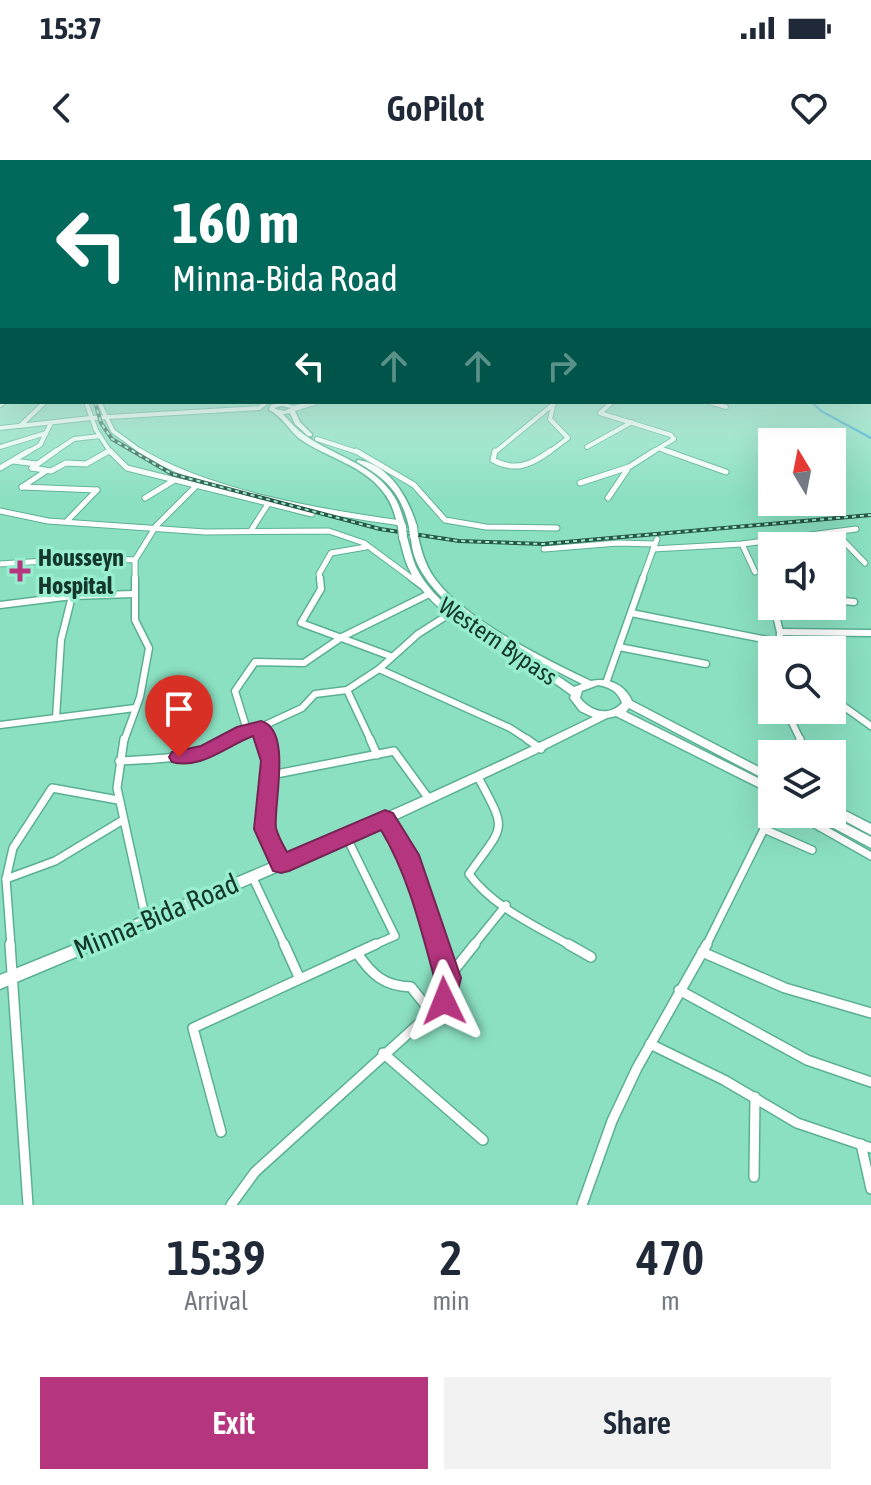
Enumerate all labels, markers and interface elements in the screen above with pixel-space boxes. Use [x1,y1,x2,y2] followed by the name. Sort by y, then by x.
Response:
[40,11,102,45] text: 15:37
[40,86,84,130] icon: back
[787,86,831,130] icon: heart
[387,87,484,129] text: GoPilot
[172,191,299,255] text: 160 m
[40,192,144,296] icon: left
[172,257,398,299] text: Minna-Bida Road
[288,344,332,388] icon: left
[372,344,416,388] icon: ahead
[456,344,500,388] icon: ahead
[540,344,584,388] icon: right
[758,428,846,516] north arrow
[758,428,846,828] map controls
[758,532,846,620] button: sound
[38,544,124,599] place label: Housseyn Hospital
[9,560,31,582] marker: Housseyn Hospital
[434,592,562,690] street label: Western Bypass
[758,636,846,724] button: search
[145,675,213,757] pin
[157,687,201,731] icon: arrive
[758,740,846,828] button: layers
[69,867,243,965] street label: Minna-Bida Road
[402,959,486,1043] position arrow
[167,1230,266,1285] text: 15:39
[440,1230,462,1285] text: 2
[637,1230,704,1285] text: 470
[184,1286,248,1316] text: Arrival
[432,1286,470,1316] text: min
[661,1286,680,1316] text: m
[40,1377,428,1469] button: Exit
[444,1377,831,1469] button: Share

